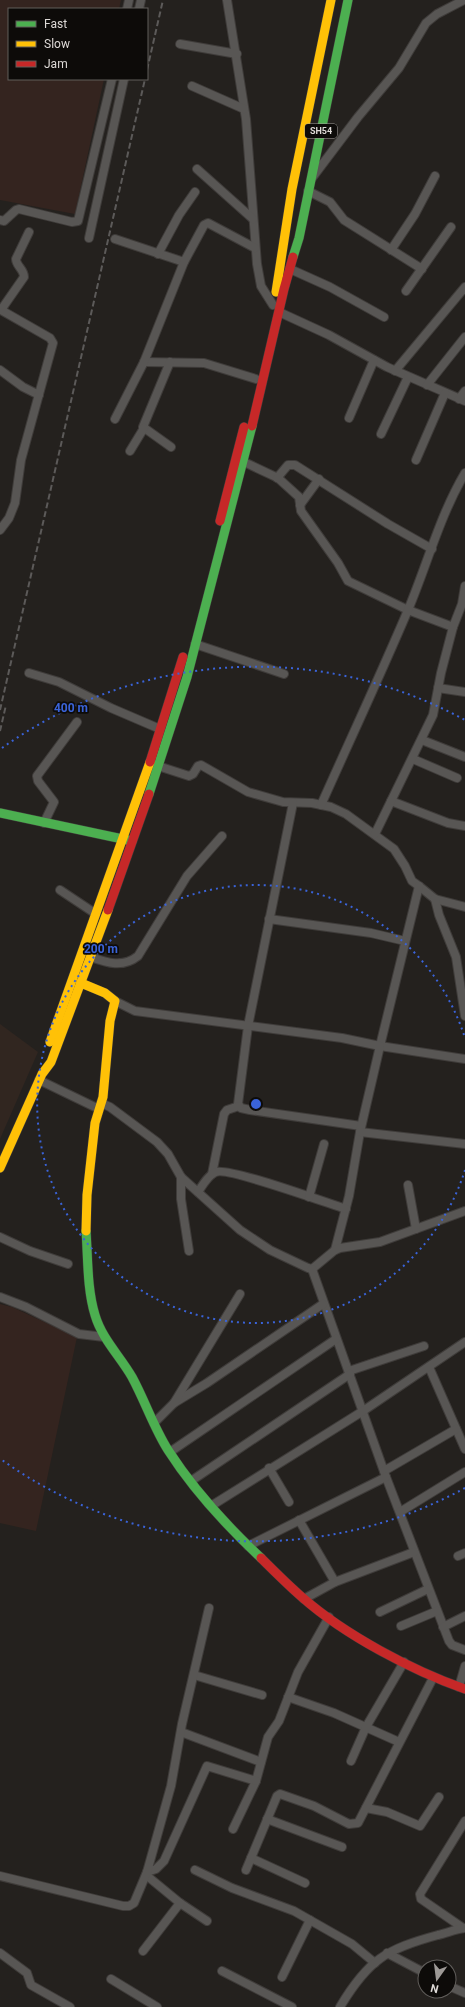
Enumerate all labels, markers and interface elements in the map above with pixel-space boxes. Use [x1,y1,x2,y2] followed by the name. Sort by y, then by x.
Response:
[8,8,148,80] legend
[44,17,67,31] text: Fast
[44,37,70,51] text: Slow
[44,57,68,71] text: Jam
[305,124,337,138] road number: SH54
[54,701,88,715] text: 400 m
[84,942,118,956] text: 200 m
[249,1097,263,1111] centre of rings
[417,1959,457,1999] north arrow
[429,1981,440,1995] text: N

